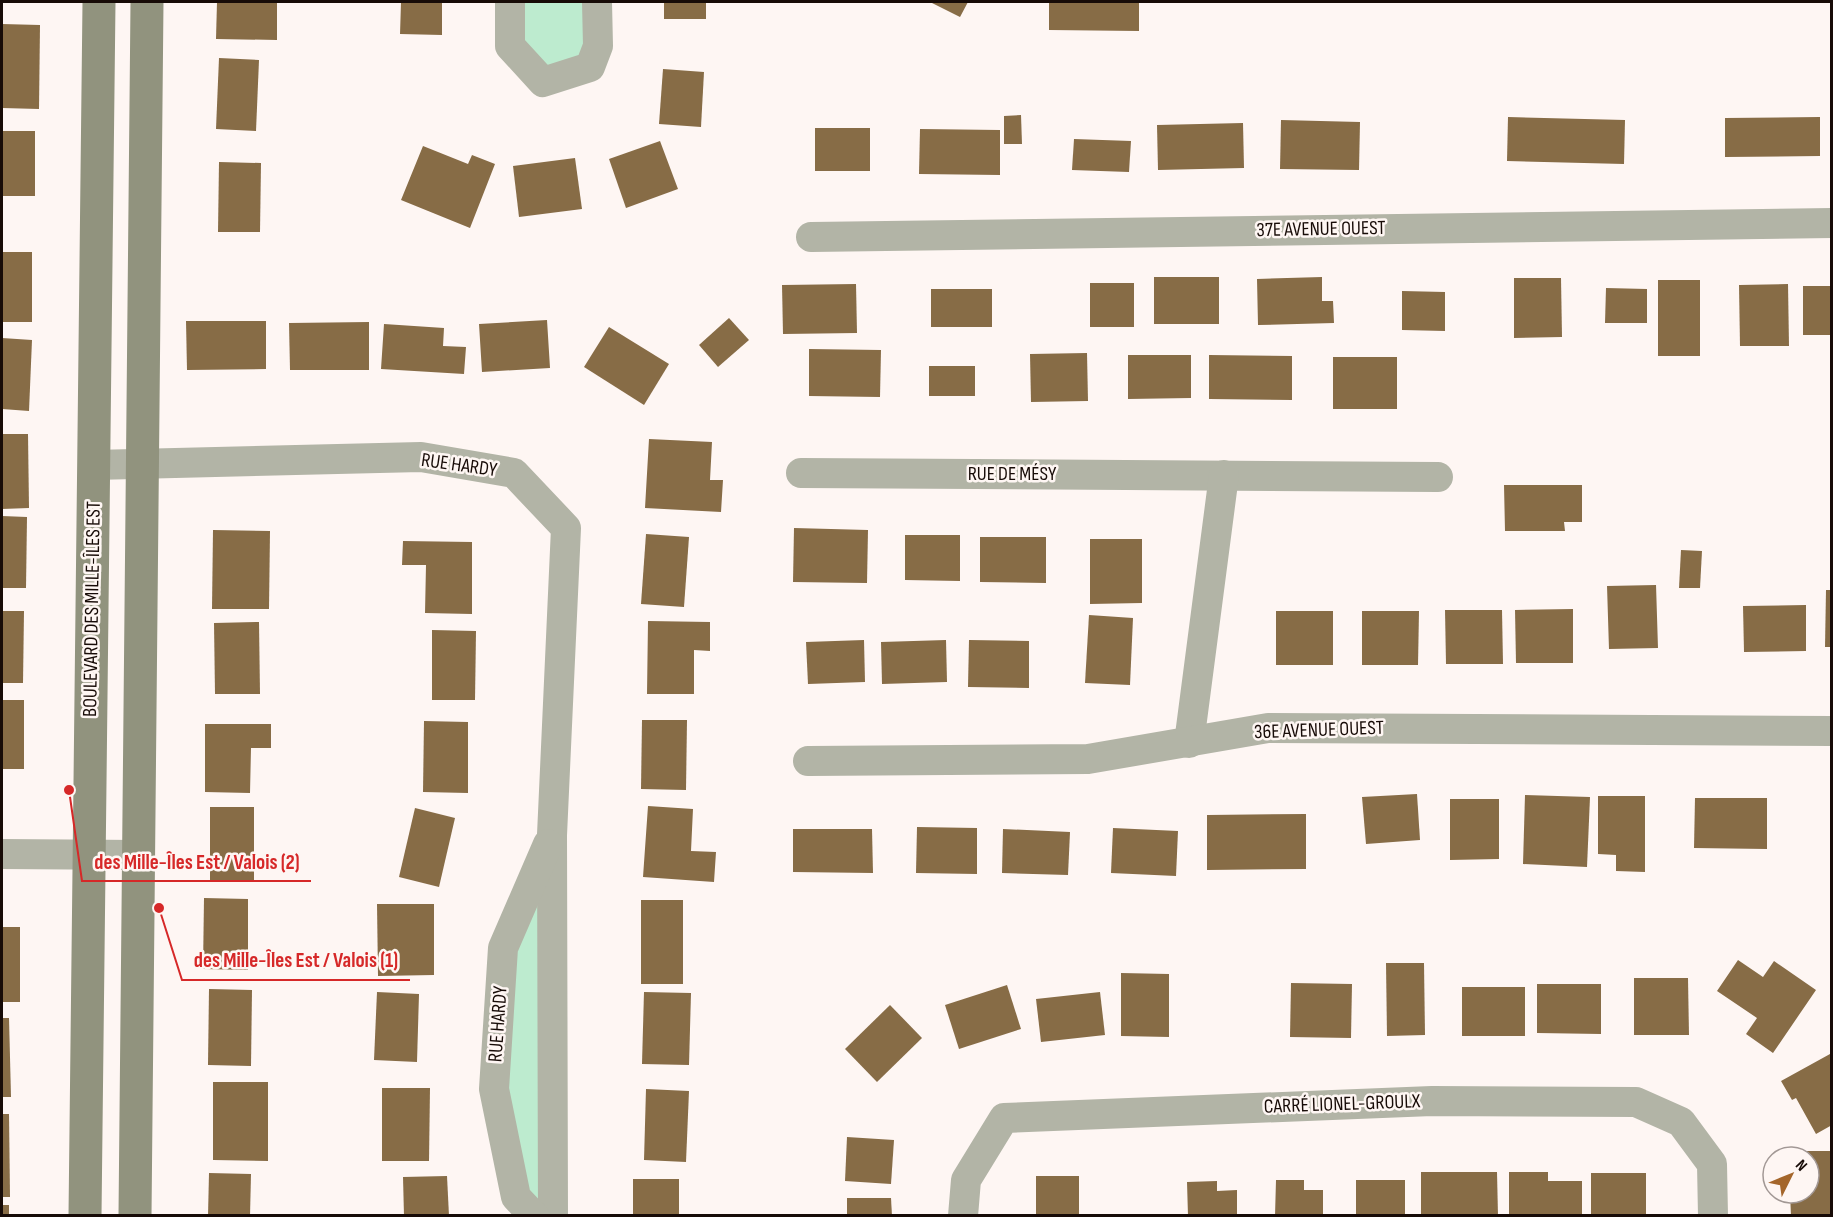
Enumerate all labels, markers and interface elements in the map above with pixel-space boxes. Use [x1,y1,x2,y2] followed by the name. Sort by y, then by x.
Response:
[1256,216,1386,242] street label: 37E AVENUE OUEST
[420,448,499,482] street label: RUE HARDY
[968,462,1057,486] street label: RUE DE MÉSY
[78,501,106,717] street label: BOULEVARD DES MILLE-ÎLES EST
[1254,716,1384,744] street label: 36E AVENUE OUEST
[82,842,311,881] callout: des Mille-Îles Est / Valois (2)
[94,850,300,875] text: des Mille-Îles Est / Valois (2)
[182,941,410,980] callout: des Mille-Îles Est / Valois (1)
[194,948,398,973] text: des Mille-Îles Est / Valois (1)
[483,984,513,1063] street label: RUE HARDY
[1263,1089,1421,1119] street label: CARRÉ LIONEL-GROULX
[1761,1145,1821,1205] north arrow
[1791,1156,1811,1175] text: N

